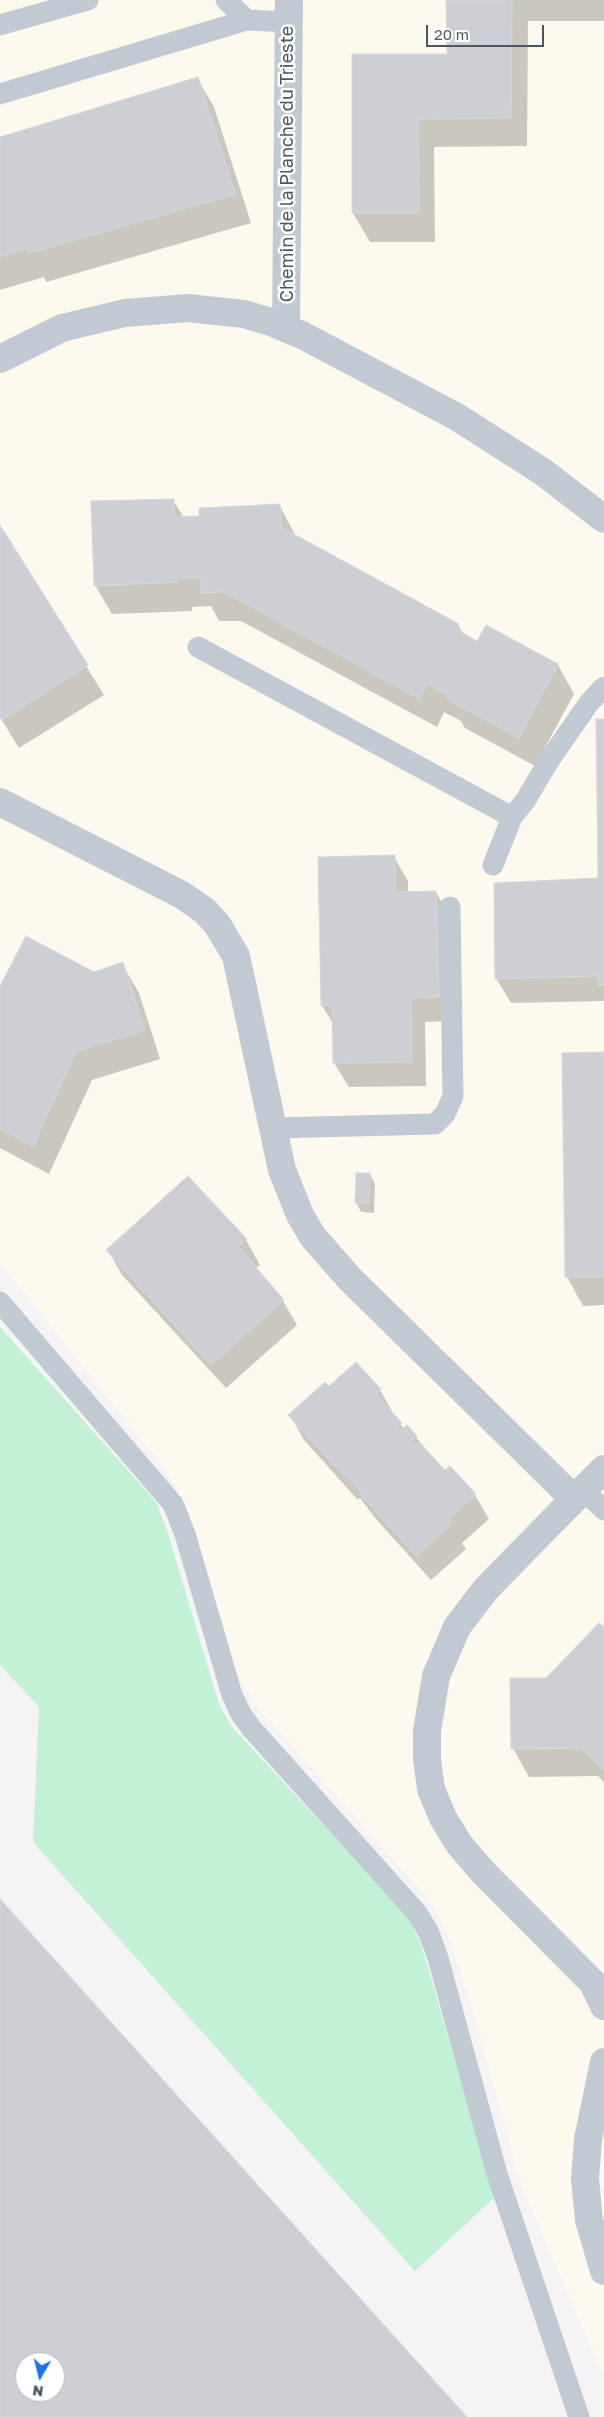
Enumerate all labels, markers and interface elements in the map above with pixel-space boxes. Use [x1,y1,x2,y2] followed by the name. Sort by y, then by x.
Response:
[429,15,546,47] scale bar
[434,25,469,43] text: 20 m
[276,26,298,302] street label: Chemin de la Planche du Trieste
[15,2352,65,2402] north arrow
[32,2382,44,2401] text: N

